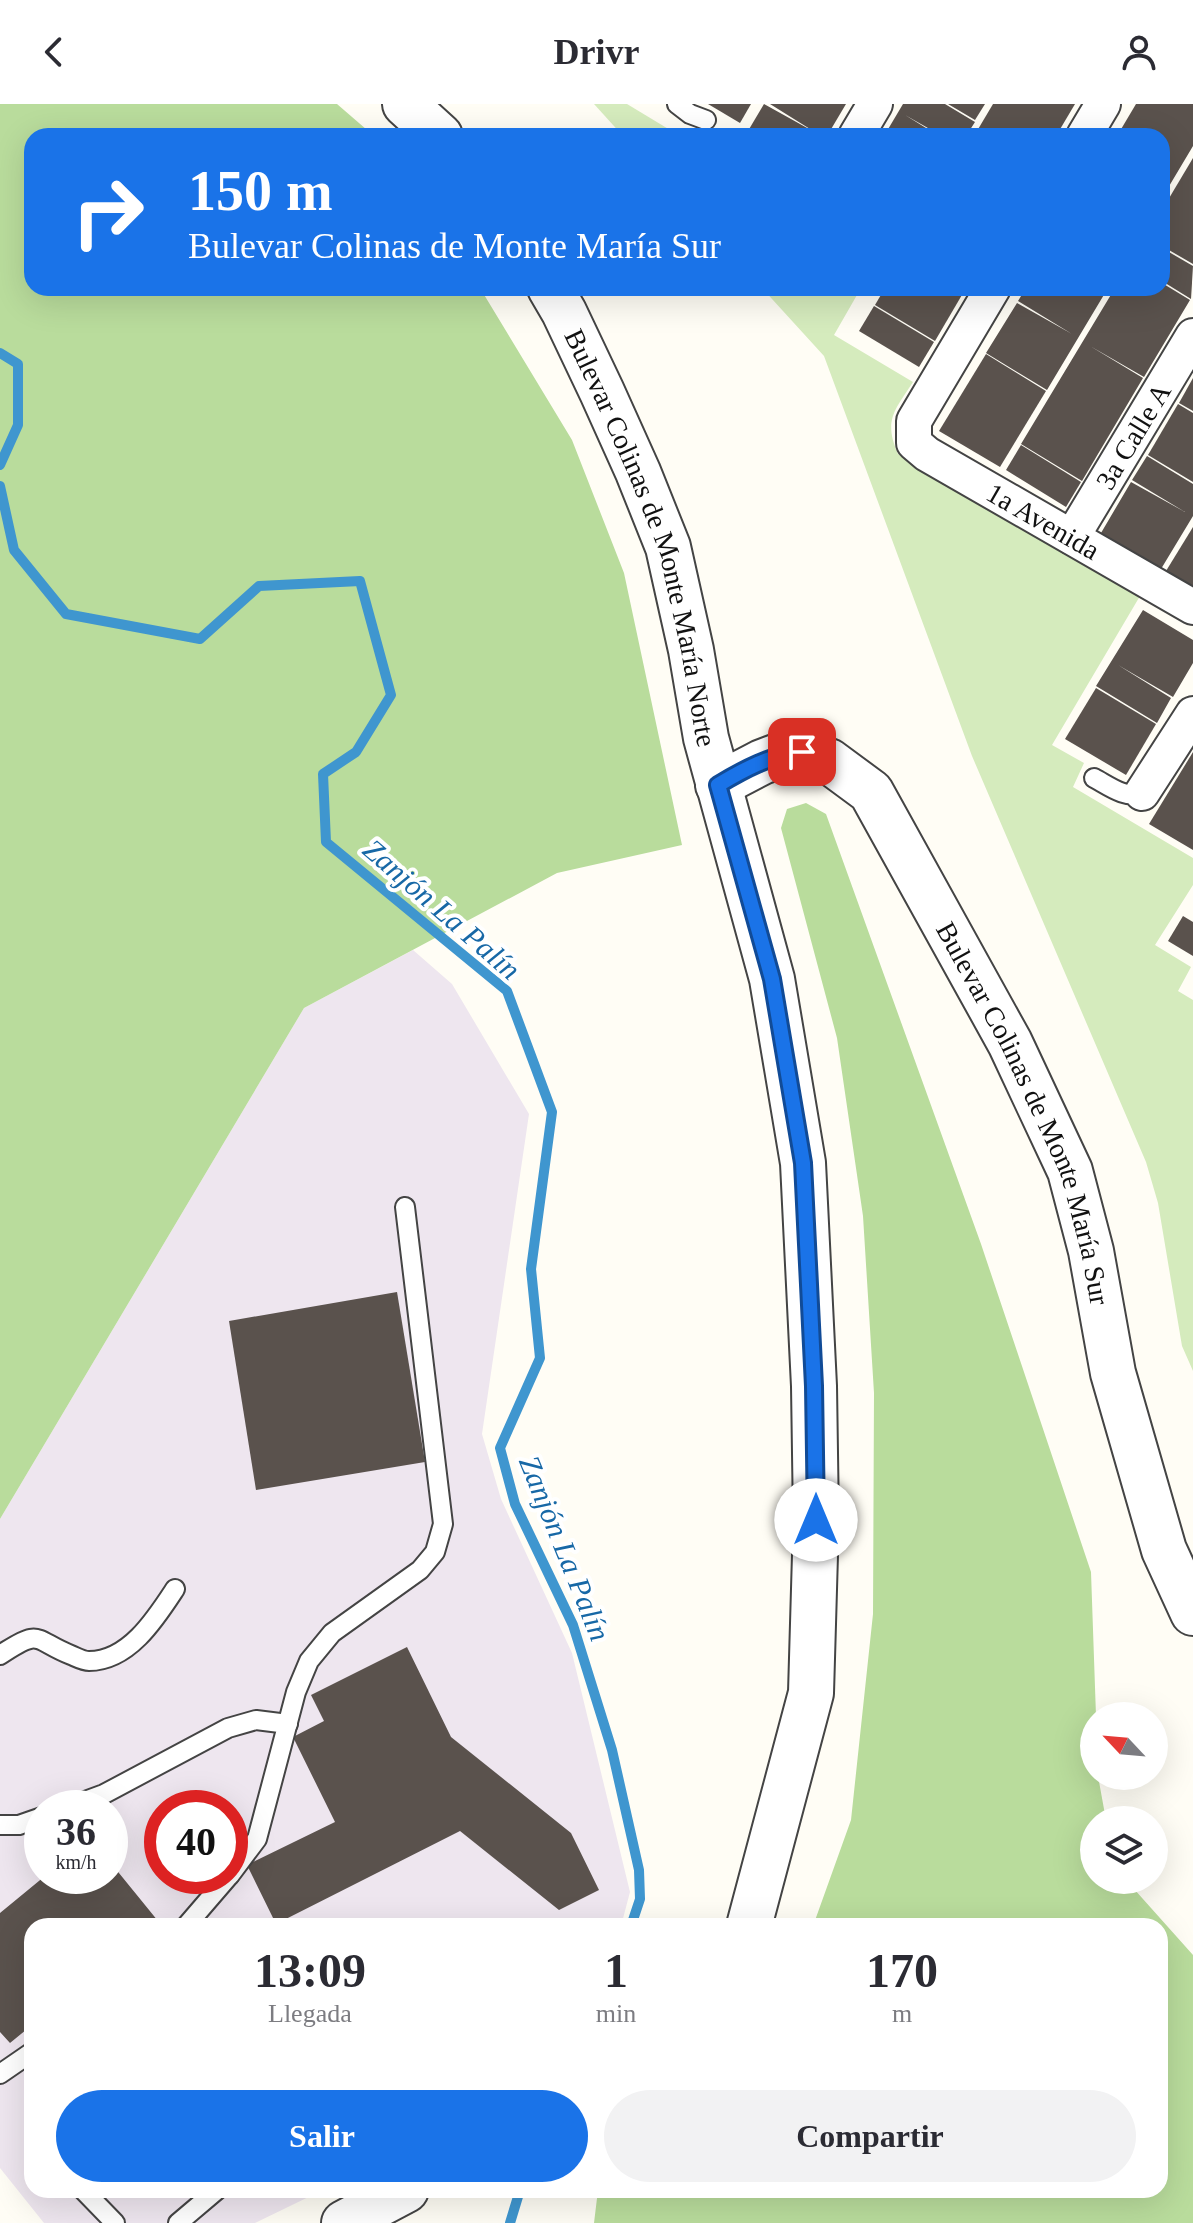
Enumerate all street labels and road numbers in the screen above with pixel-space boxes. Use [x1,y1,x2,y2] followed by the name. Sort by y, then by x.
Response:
[559,324,723,750] street label: Bulevar Colinas de Monte María Norte
[1089,377,1177,495] street label: 3a Calle A
[982,476,1106,566] street label: 1a Avenida
[930,916,1116,1308] street label: Bulevar Colinas de Monte María Sur

